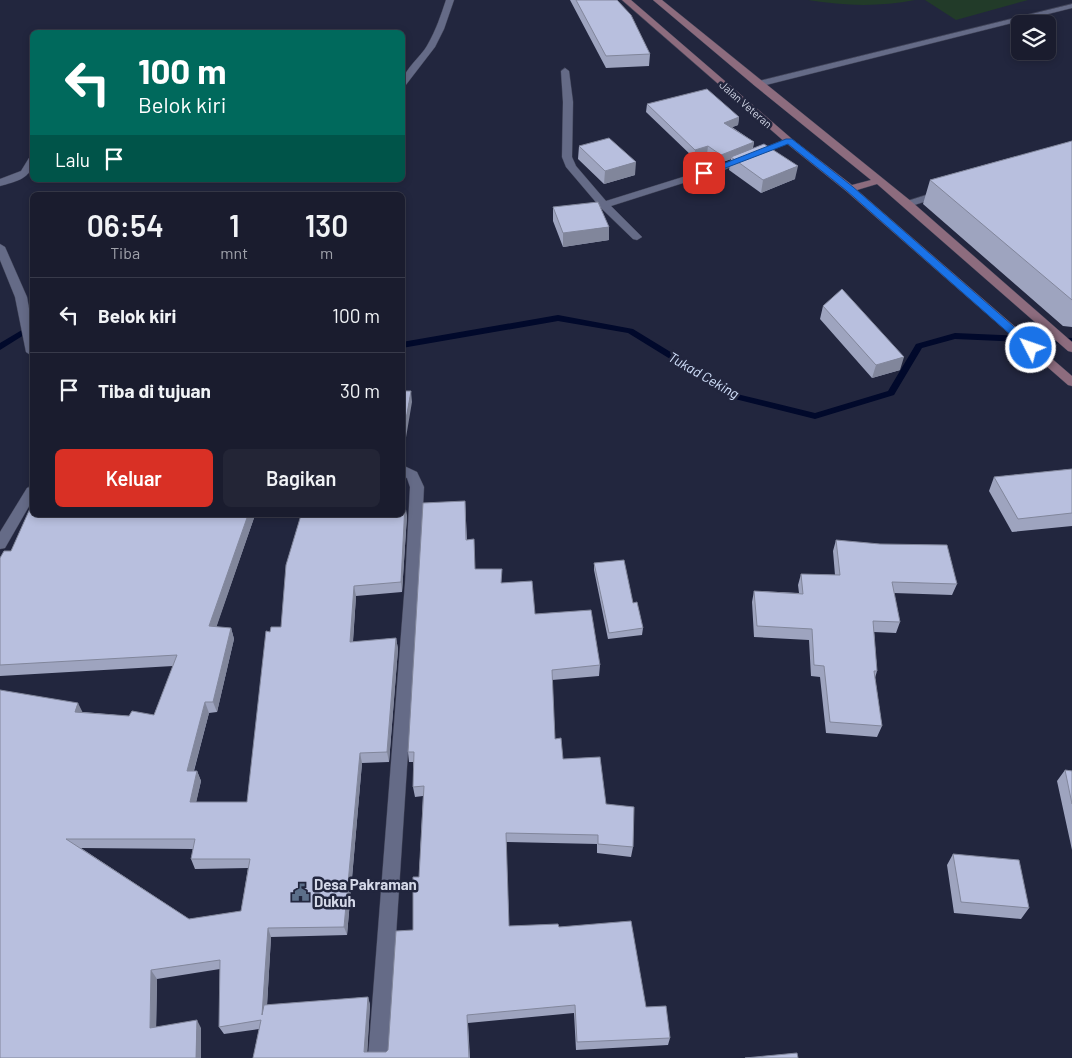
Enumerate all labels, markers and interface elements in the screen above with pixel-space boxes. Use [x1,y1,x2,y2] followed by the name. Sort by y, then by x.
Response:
[1011,15,1056,60] map controls
[1011,15,1056,60] button: layers
[138,49,227,91] text: 100 m
[55,50,120,115] icon: left
[717,78,775,130] street label: Jalan Veteran
[138,91,226,117] text: Belok kiri
[100,145,128,173] icon: arrive
[55,148,90,171] text: Lalu
[683,152,725,194] pin
[690,159,718,187] icon: arrive
[87,207,164,243] text: 06:54
[229,207,240,243] text: 1
[305,207,348,243] text: 130
[110,243,140,262] text: Tiba
[220,243,248,262] text: mnt
[320,243,333,262] text: m
[55,301,83,329] icon: left
[98,304,176,327] text: Belok kiri
[332,304,380,327] text: 100 m
[1004,321,1056,373] position arrow
[666,348,742,402] water label: Tukad Ceking
[55,376,83,404] icon: arrive
[98,379,211,402] text: Tiba di tujuan
[340,379,380,402] text: 30 m
[55,449,213,507] button: Keluar
[223,449,380,507] button: Bagikan
[314,875,417,910] place label: Desa Pakraman Dukuh
[290,883,310,903] public building icon: Desa Pakraman Dukuh

